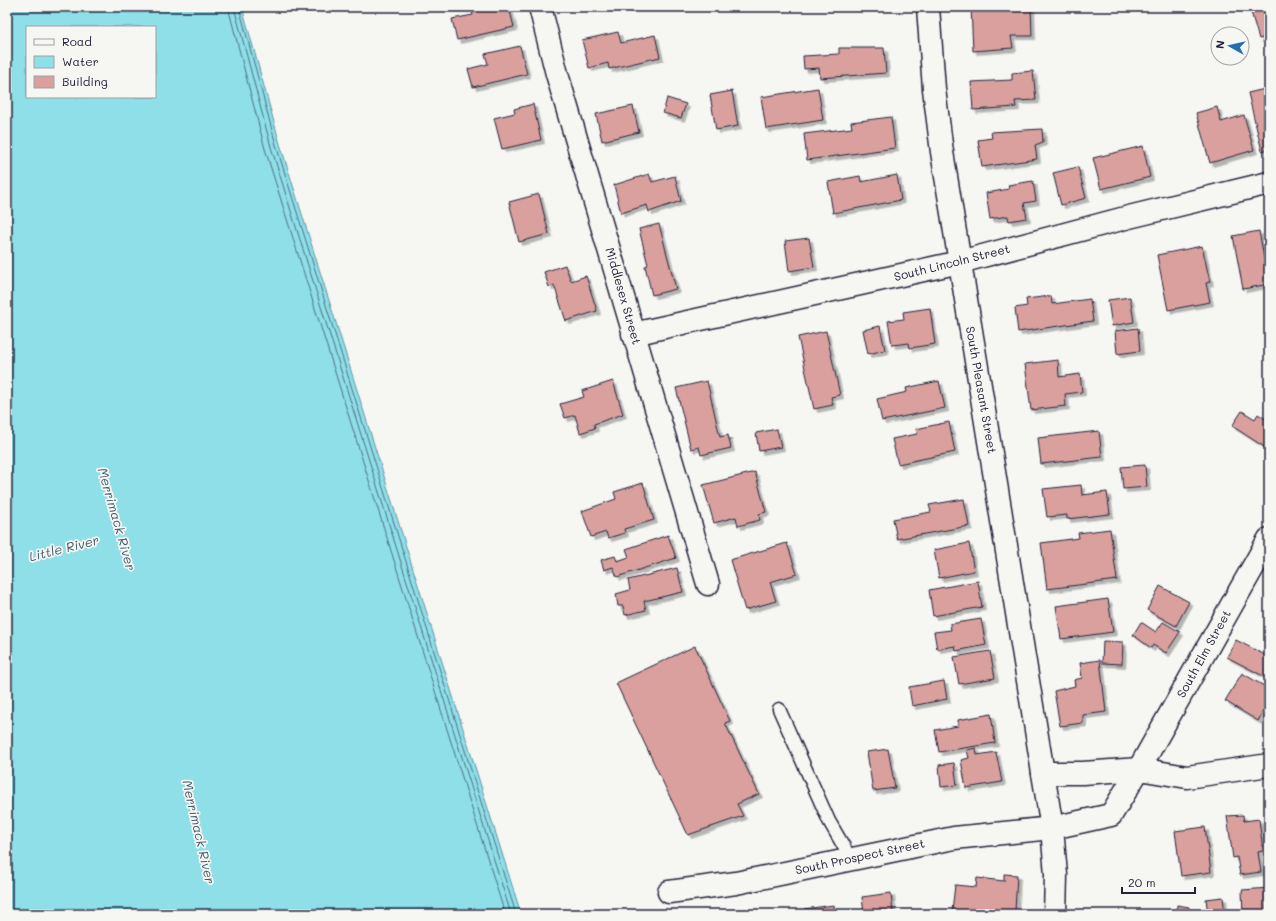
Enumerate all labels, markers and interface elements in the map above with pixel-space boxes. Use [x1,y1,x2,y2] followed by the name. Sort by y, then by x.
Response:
[26,26,156,98] legend
[1210,26,1250,66] north arrow
[62,33,92,49] text: Road
[1212,39,1228,50] text: N
[62,53,99,69] text: Water
[62,73,108,89] text: Building
[892,240,1011,284] street label: South Lincoln Street
[602,245,645,346] street label: Middlesex Street
[963,325,1001,455] street label: South Pleasant Street
[95,465,140,573] water label: Merrimack River
[27,531,101,564] water label: Little River
[1172,607,1234,700] street label: South Elm Street
[179,778,220,886] water label: Merrimack River
[794,834,926,878] street label: South Prospect Street
[1122,869,1195,895] scale bar
[1128,874,1156,890] text: 20 m

